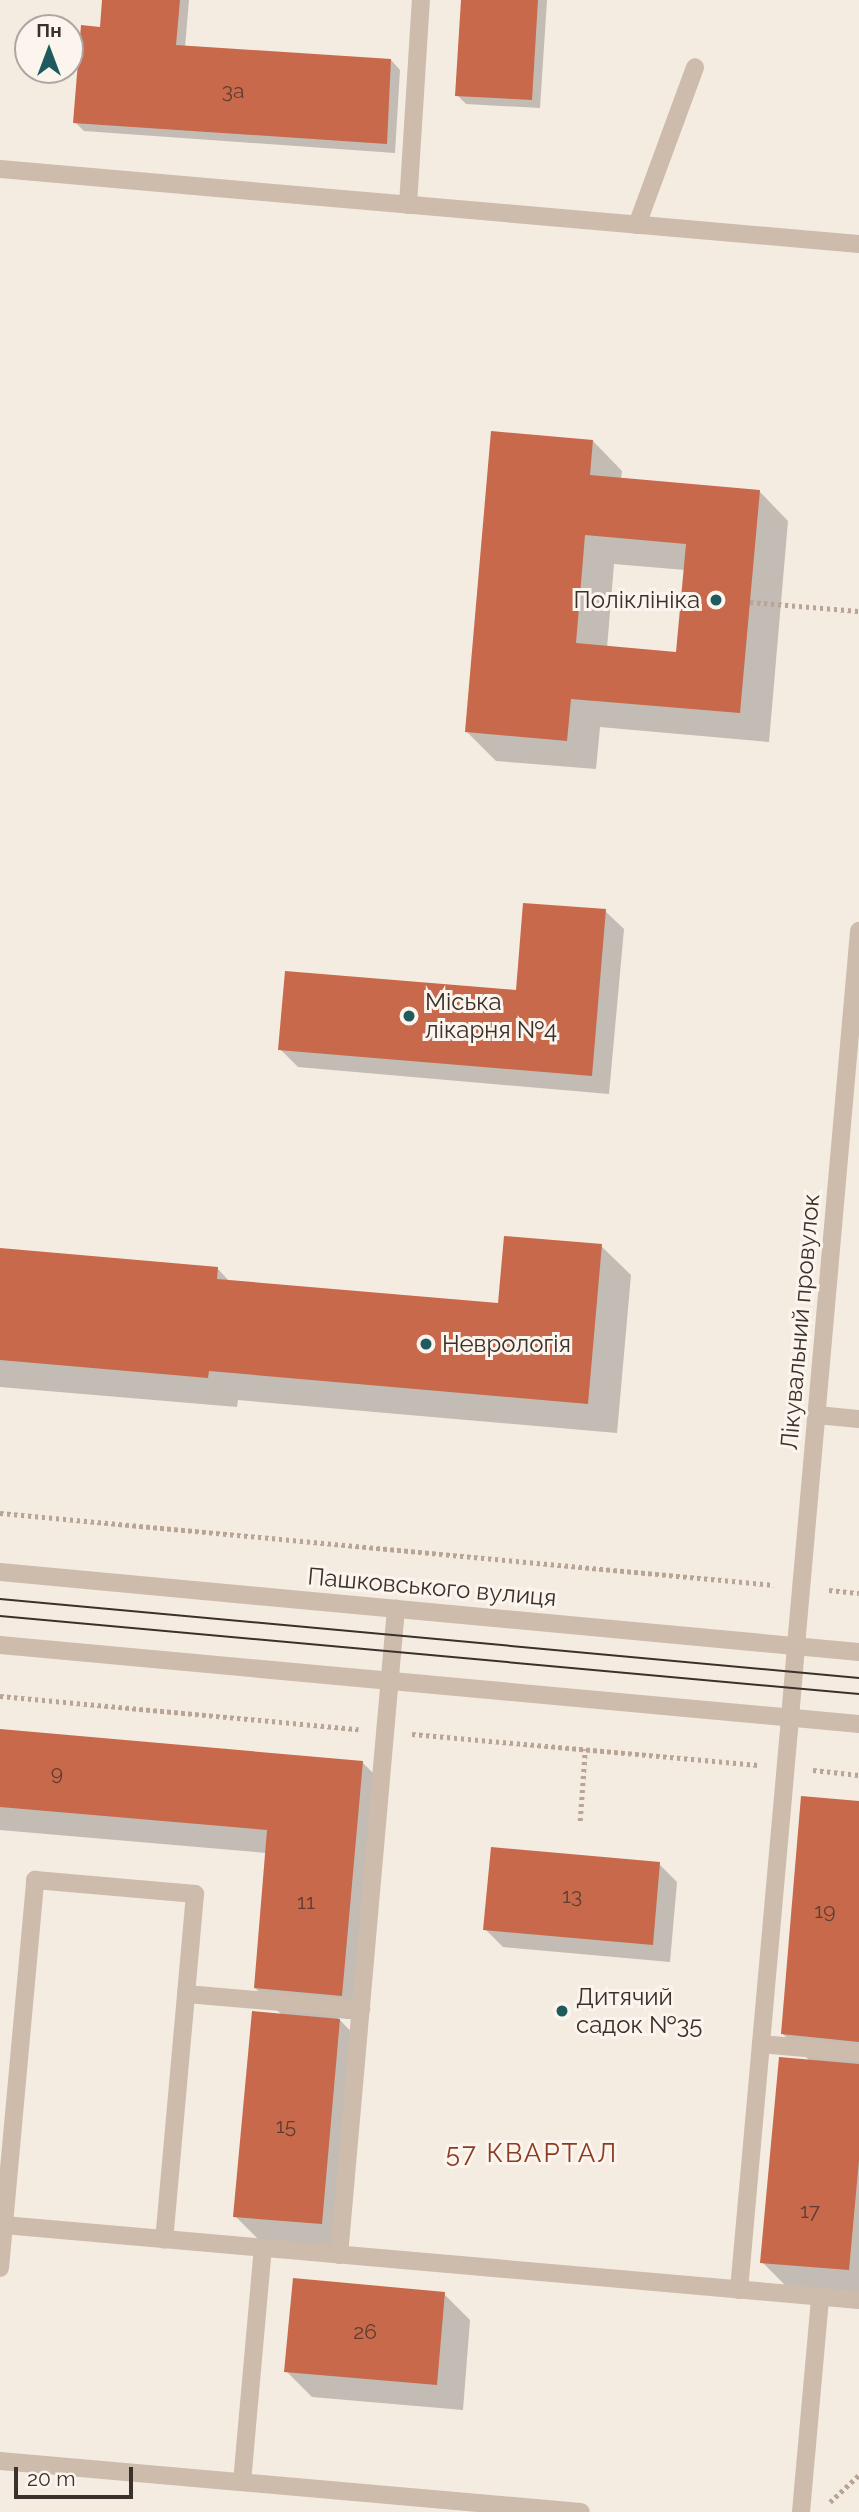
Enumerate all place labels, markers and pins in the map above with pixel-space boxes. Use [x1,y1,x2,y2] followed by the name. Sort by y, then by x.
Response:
[574,586,700,614] place label: Поліклініка
[706,590,726,610] marker: Поліклініка
[425,988,557,1044] place label: Міська лікарня №4
[399,1006,419,1026] marker: Міська лікарня №4
[442,1330,571,1358] place label: Неврологія
[416,1334,436,1354] marker: Неврологія
[576,1983,702,2039] place label: Дитячий садок №35
[554,2003,570,2019] marker: Дитячий садок №35

